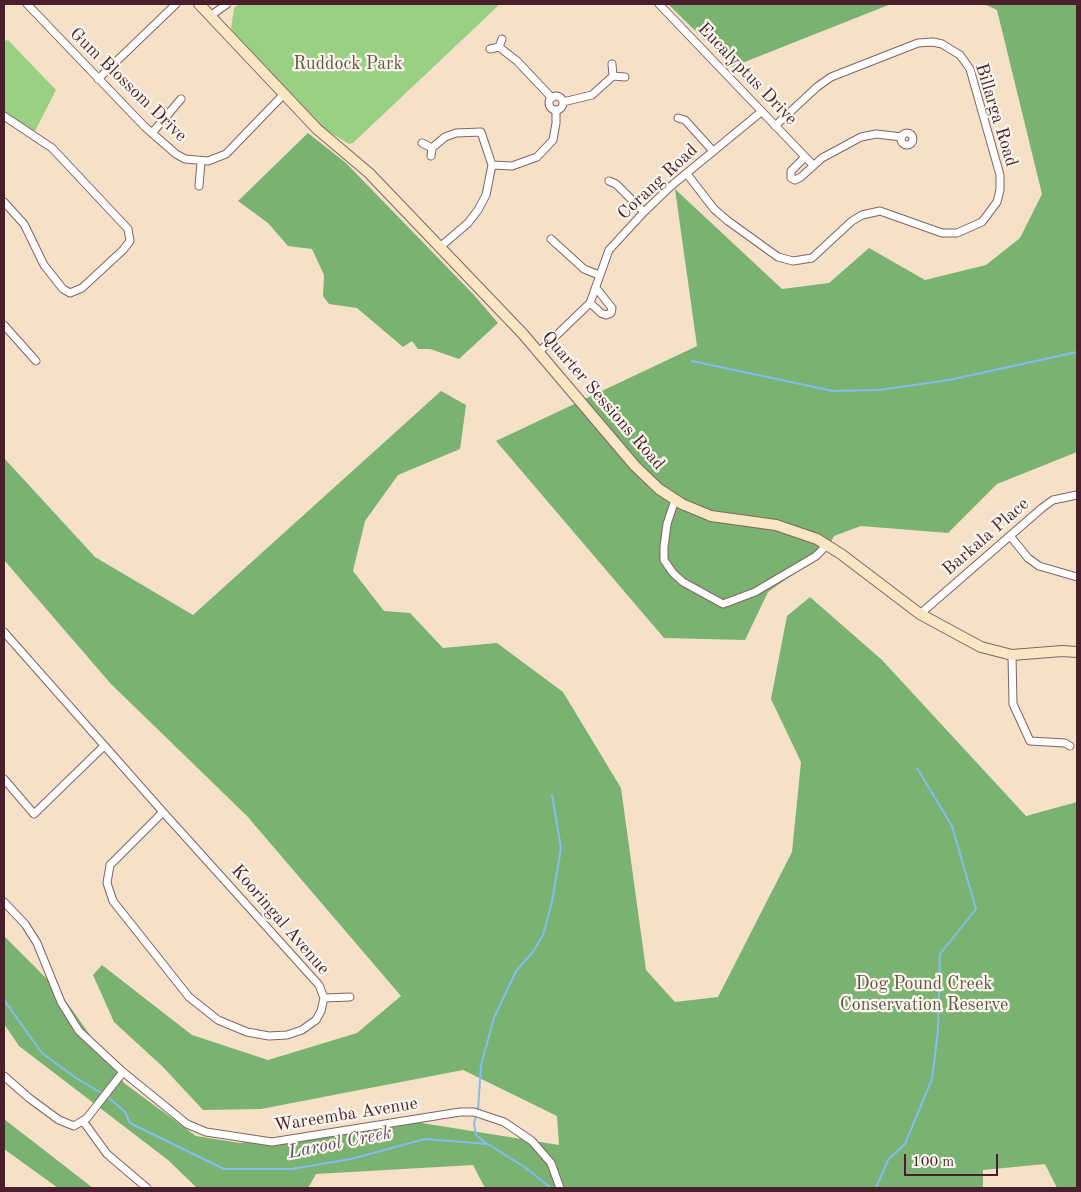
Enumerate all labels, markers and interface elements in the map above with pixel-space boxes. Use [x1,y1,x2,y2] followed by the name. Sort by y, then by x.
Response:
[693,18,801,130] street label: Eucalyptus Drive
[65,23,191,147] street label: Gum Blossom Drive
[293,53,403,75] park label: Ruddock Park
[970,61,1022,169] street label: Billarga Road
[613,139,703,225] street label: Corang Road
[537,327,669,475] street label: Quarter Sessions Road
[938,493,1034,581] street label: Barkala Place
[226,860,334,980] street label: Kooringal Avenue
[840,973,1008,1016] park label: Dog Pound Creek Conservation Reserve
[273,1093,419,1137] street label: Wareemba Avenue
[286,1122,394,1164] water label: Larool Creek
[906,1144,1000,1176] scale bar
[912,1155,954,1170] text: 100 m

